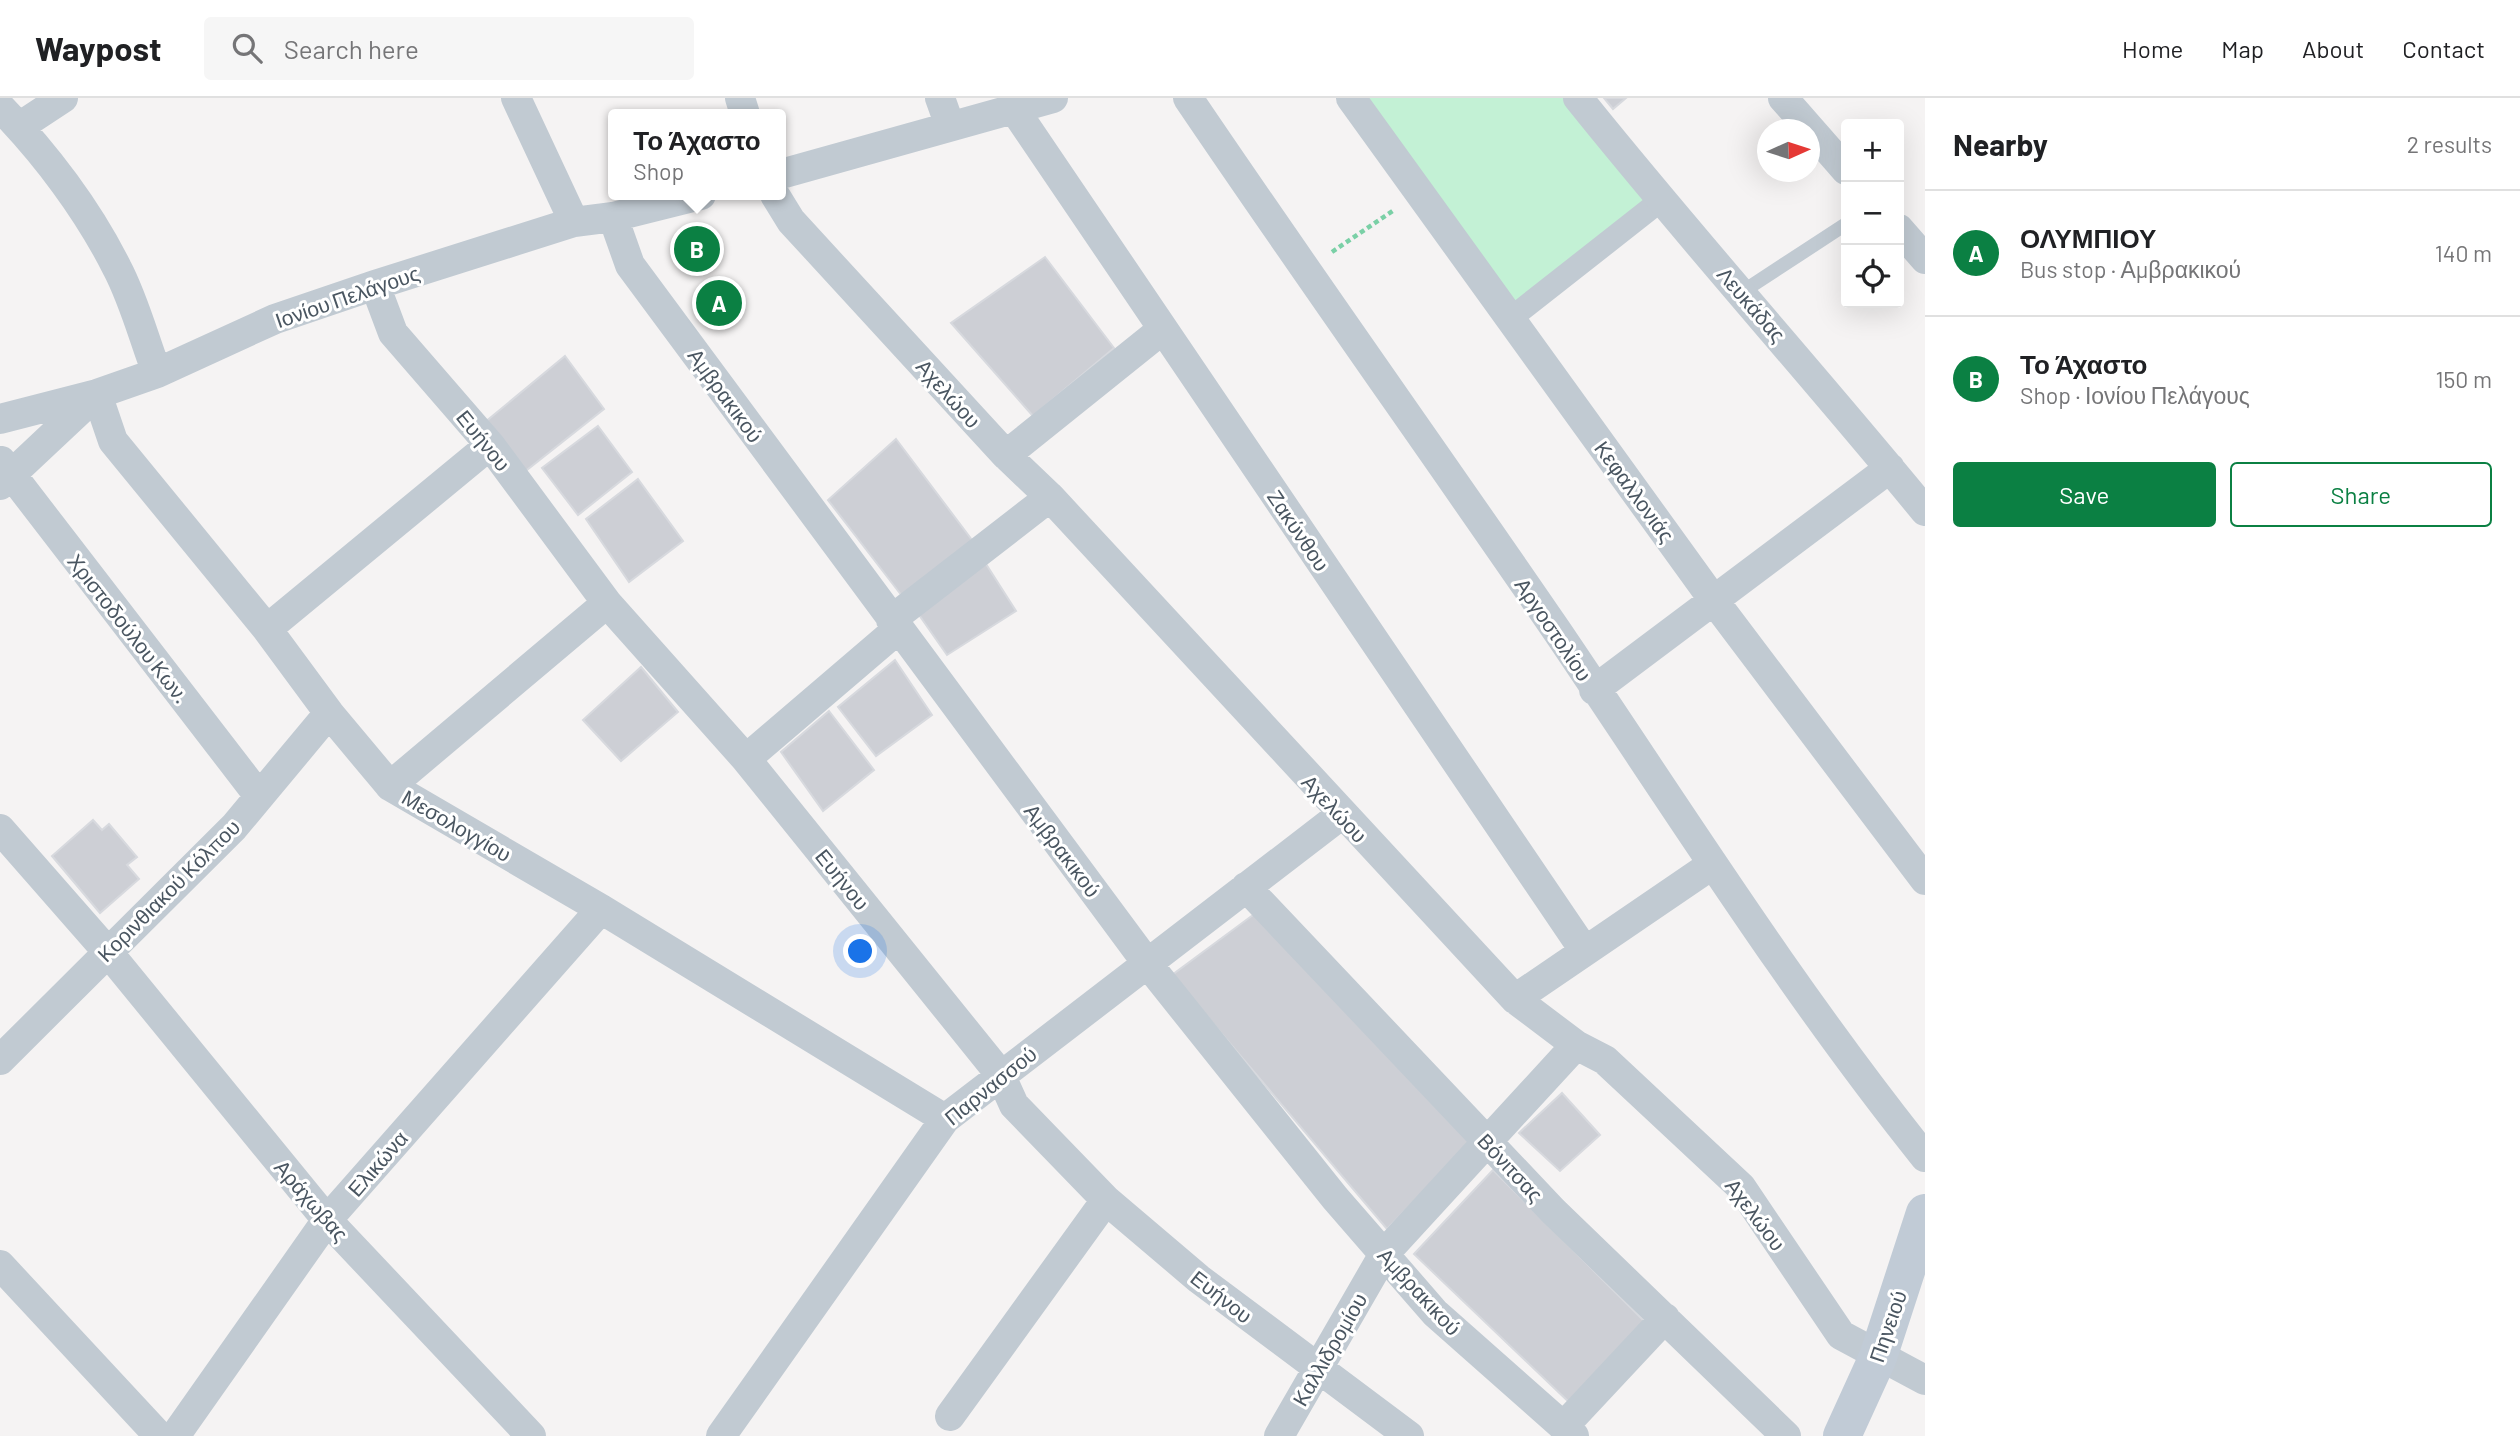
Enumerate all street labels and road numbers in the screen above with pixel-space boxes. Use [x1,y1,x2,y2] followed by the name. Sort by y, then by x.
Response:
[272,260,422,332] street label: Ιονίου Πελάγους
[1713,261,1791,347] street label: Λευκάδας
[683,343,769,447] street label: Αμβρακικού
[912,354,986,432] street label: Αχελώου
[452,405,516,475] street label: Ευήνου
[1590,436,1680,546] street label: Κεφαλλονιάς
[1263,485,1335,575] street label: Ζακύνθου
[63,549,195,707] street label: Χριστοδούλου Κων.
[1510,573,1598,685] street label: Αργοστολίου
[1297,769,1373,847] street label: Αχελώου
[398,784,516,866] street label: Μεσολογγίου
[1020,798,1106,902] street label: Αμβρακικού
[92,814,244,966] street label: Κορινθιακού Κόλπου
[811,844,875,914] street label: Ευήνου
[939,1040,1041,1130] street label: Παρνασσού
[342,1125,412,1201] street label: Ελικώνα
[1473,1128,1549,1206] street label: Βόνιτσας
[270,1154,354,1246] street label: Αράχωβας
[1721,1173,1791,1255] street label: Αχελώου
[1373,1242,1467,1340] street label: Αμβρακικού
[1186,1264,1258,1328] street label: Ευήνου
[1863,1287,1911,1365] street label: Πηνειού
[1287,1288,1371,1410] street label: Καλλιδρομίου

